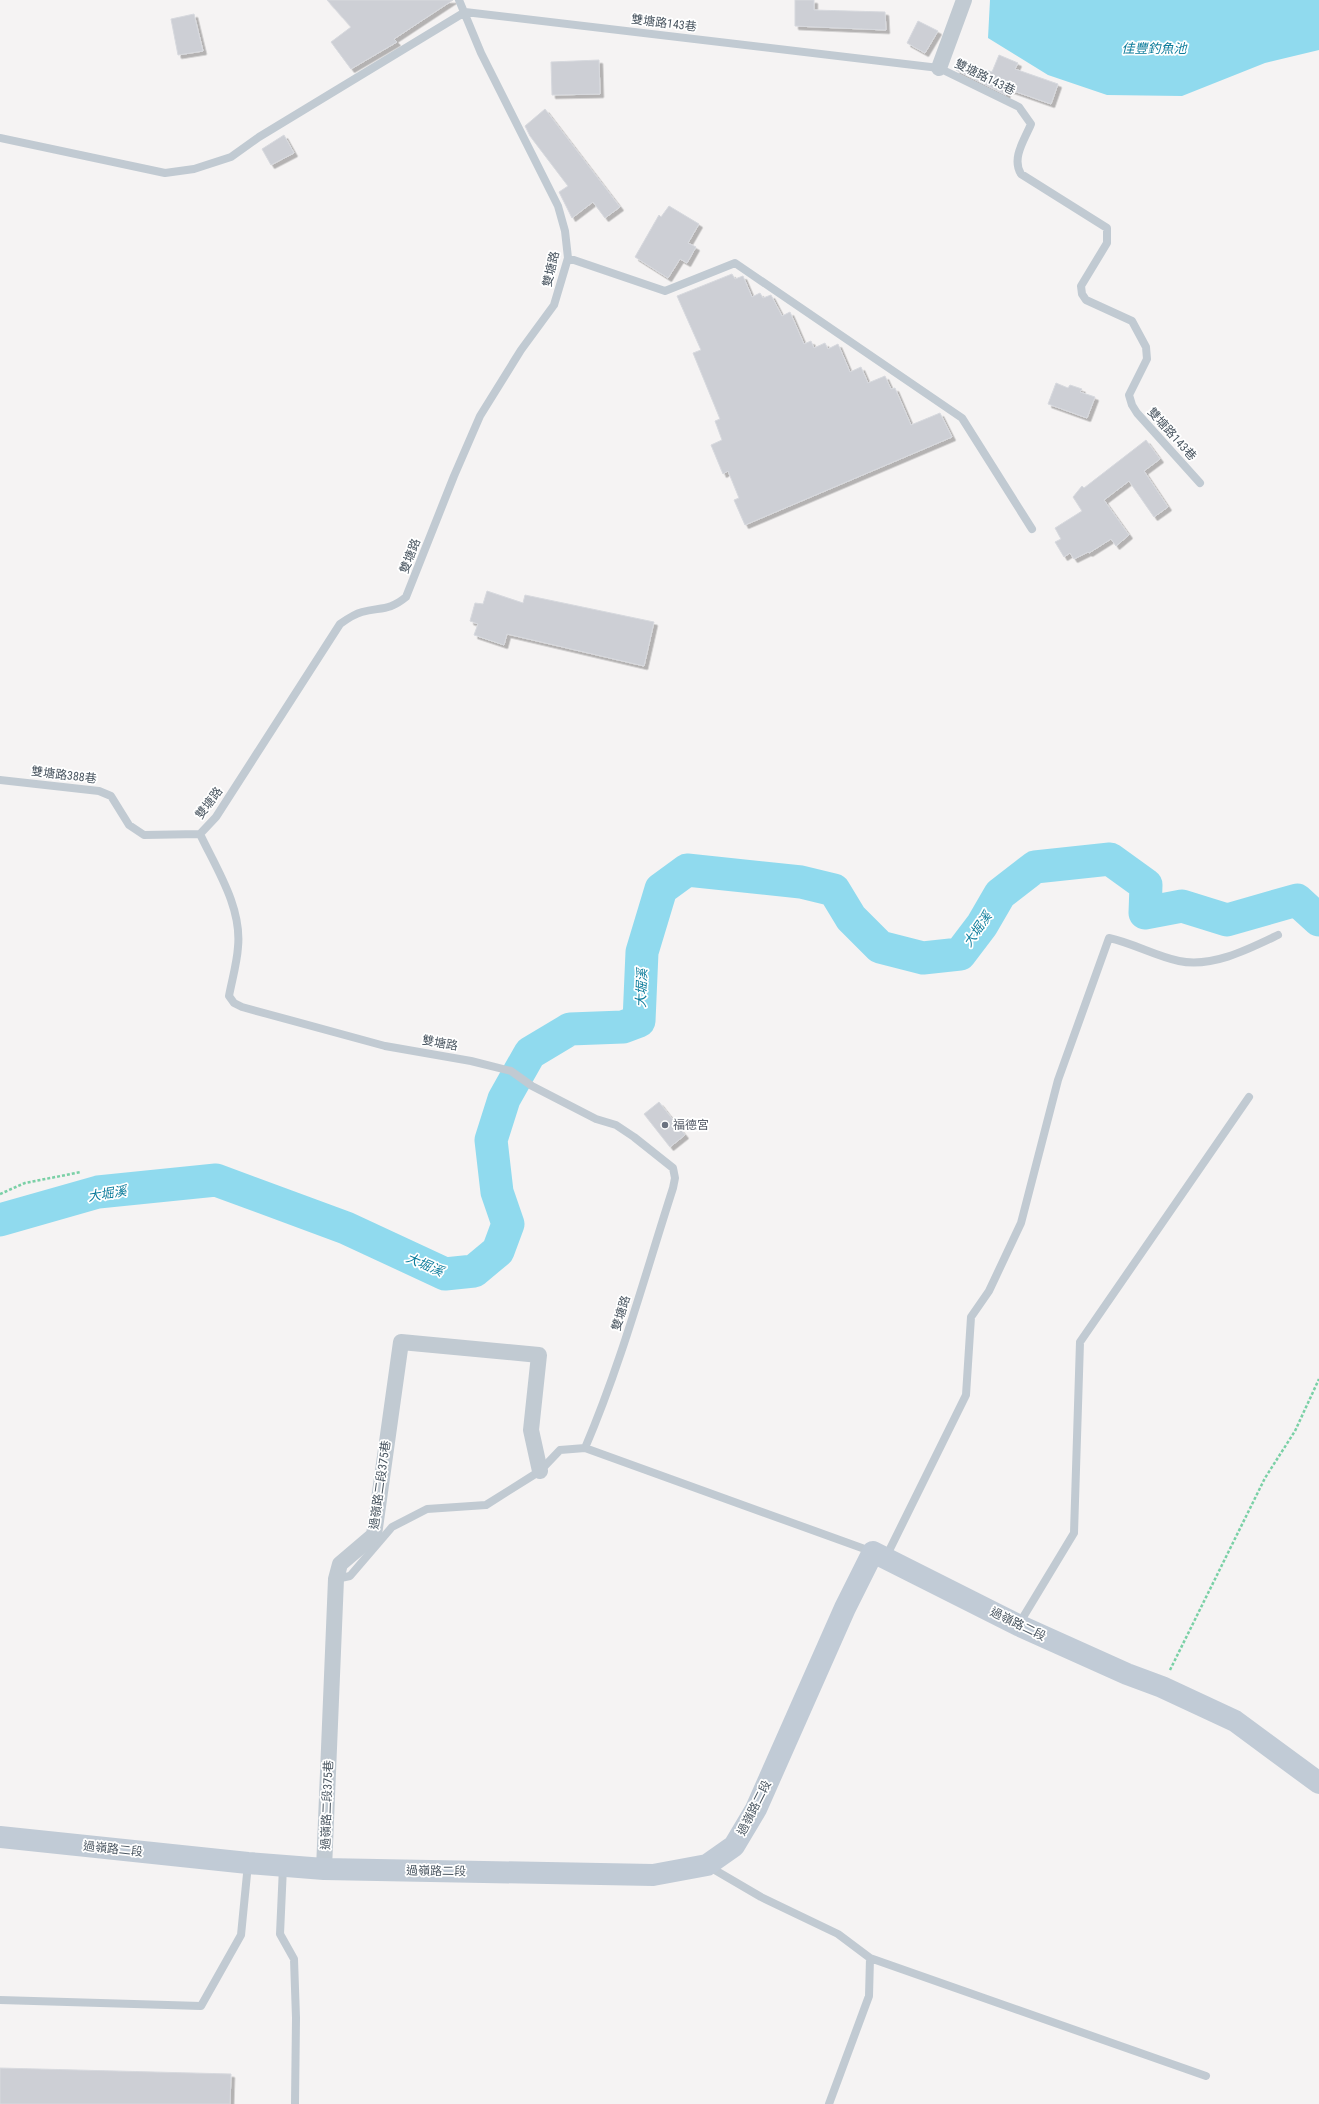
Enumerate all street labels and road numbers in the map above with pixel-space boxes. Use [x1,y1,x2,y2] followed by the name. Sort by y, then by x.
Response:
[631,12,697,34] street label: 雙塘路143巷
[952,56,1018,98] street label: 雙塘路143巷
[540,250,562,288] street label: 雙塘路
[1145,405,1199,463] street label: 雙塘路143巷
[397,537,423,575] street label: 雙塘路
[31,764,97,786] street label: 雙塘路388巷
[193,784,225,822] street label: 雙塘路
[421,1033,459,1053] street label: 雙塘路
[609,1294,633,1332] street label: 雙塘路
[367,1440,393,1530] street label: 過嶺路二段375巷
[988,1605,1048,1643] street label: 過嶺路二段
[318,1760,336,1850] street label: 過嶺路二段375巷
[734,1778,774,1838] street label: 過嶺路二段
[82,1839,144,1859] street label: 過嶺路二段
[406,1863,466,1879] street label: 過嶺路二段

